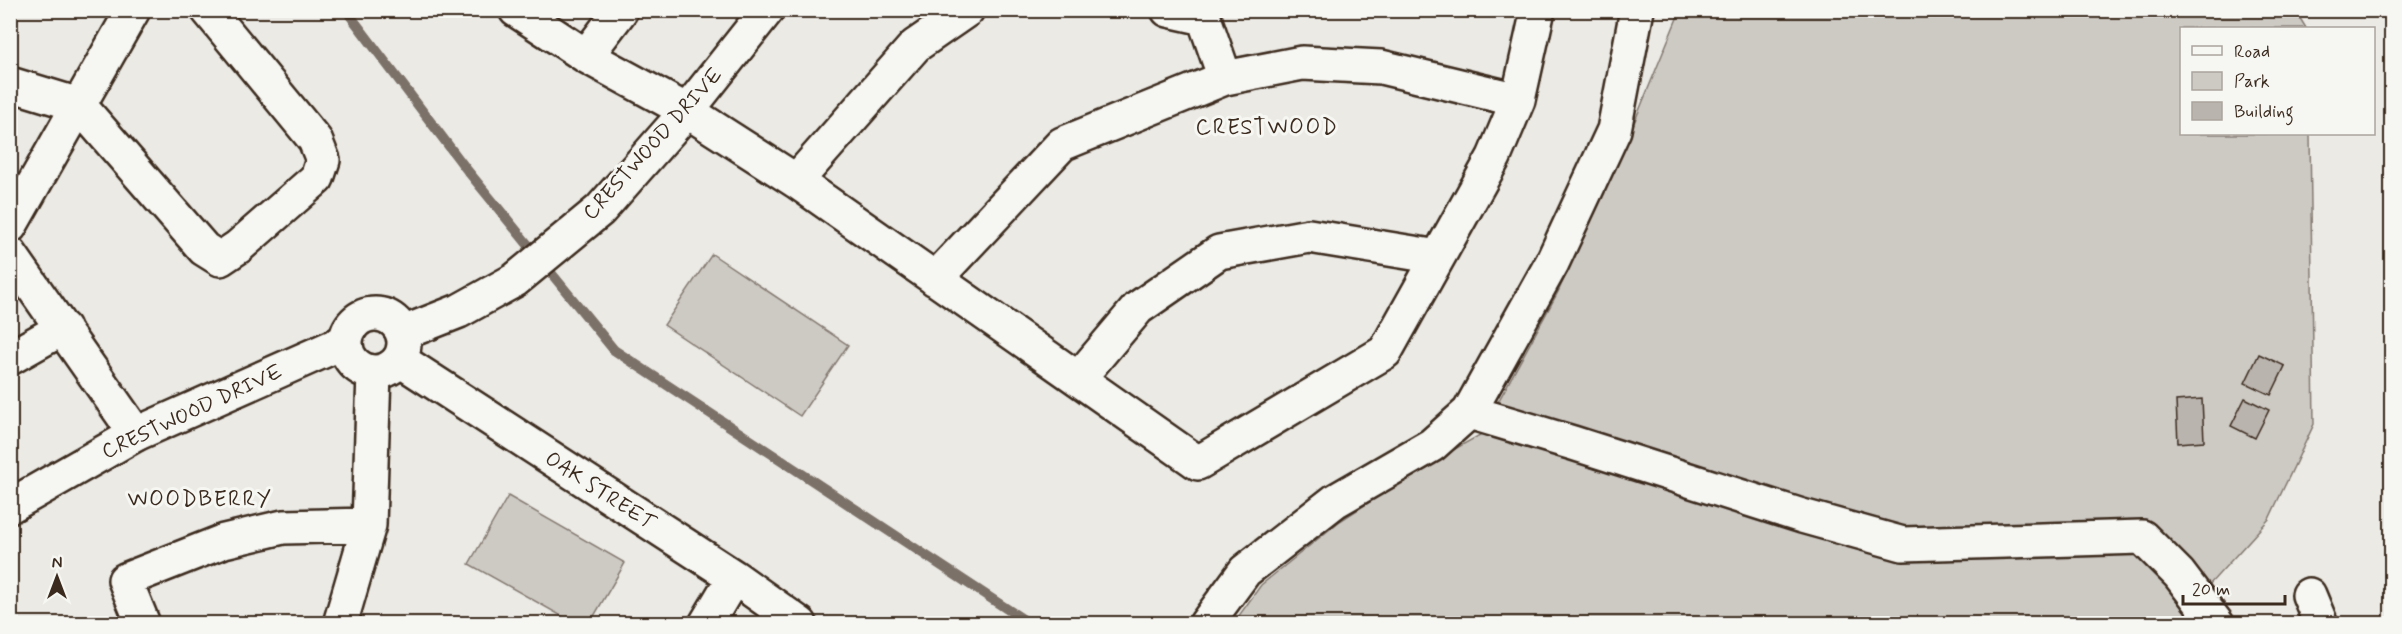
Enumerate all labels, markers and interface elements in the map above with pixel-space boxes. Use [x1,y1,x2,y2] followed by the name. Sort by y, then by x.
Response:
[2180,27,2375,135] legend
[2234,40,2270,64] text: Road
[577,62,729,226] street label: CRESTWOOD DRIVE
[2234,70,2270,94] text: Park
[2234,100,2294,126] text: Building
[1196,114,1338,142] district label: CRESTWOOD
[97,358,287,466] street label: CRESTWOOD DRIVE
[539,445,661,538] street label: OAK STREET
[128,486,272,514] district label: WOODBERRY
[27,547,87,607] north arrow
[52,553,62,574] text: N
[2183,568,2285,606] scale bar
[2192,578,2230,602] text: 20 m

